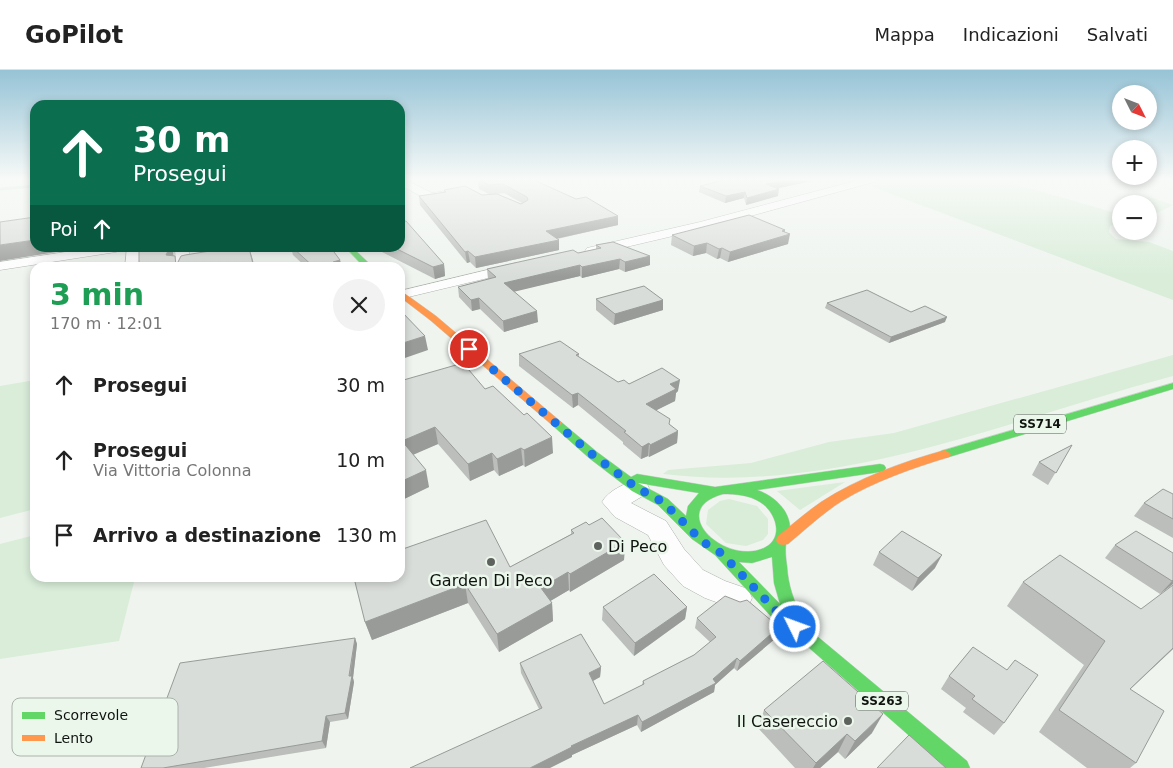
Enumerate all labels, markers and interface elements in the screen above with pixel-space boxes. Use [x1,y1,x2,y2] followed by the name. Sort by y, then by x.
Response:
[25,21,123,49] text: GoPilot
[874,24,935,45] text: Mappa
[963,24,1059,45] text: Indicazioni
[1087,24,1148,45] text: Salvati
[1112,85,1158,130] north arrow
[1112,85,1157,240] map controls
[50,120,115,185] icon: ahead
[133,120,230,160] text: 30 m
[1112,140,1157,185] button: +
[133,161,227,186] text: Prosegui
[1112,195,1157,240] button: −
[88,215,116,243] icon: ahead
[50,218,78,240] text: Poi
[50,277,144,312] text: 3 min
[333,279,385,331] button: close
[50,314,163,333] text: 170 m · 12:01
[448,328,490,370] pin
[455,335,483,363] icon: arrive
[50,371,78,399] icon: ahead
[93,374,187,396] text: Prosegui
[336,374,385,396] text: 30 m
[1014,414,1066,434] road number: SS714
[93,439,187,461] text: Prosegui
[50,446,78,474] icon: ahead
[336,449,385,471] text: 10 m
[93,461,252,480] text: Via Vittoria Colonna
[50,521,78,549] icon: arrive
[93,524,321,546] text: Arrivo a destinazione
[336,524,397,546] text: 130 m
[608,537,667,556] place label: Di Peco
[592,540,604,552] marker: Di Peco
[485,556,497,568] marker: Garden Di Peco
[429,571,553,590] place label: Garden Di Peco
[768,600,820,652] position arrow
[856,692,908,710] road number: SS263
[12,698,178,756] legend
[54,707,128,723] text: Scorrevole
[737,712,838,731] place label: Il Casereccio
[842,715,854,727] marker: Il Casereccio
[54,730,93,746] text: Lento

